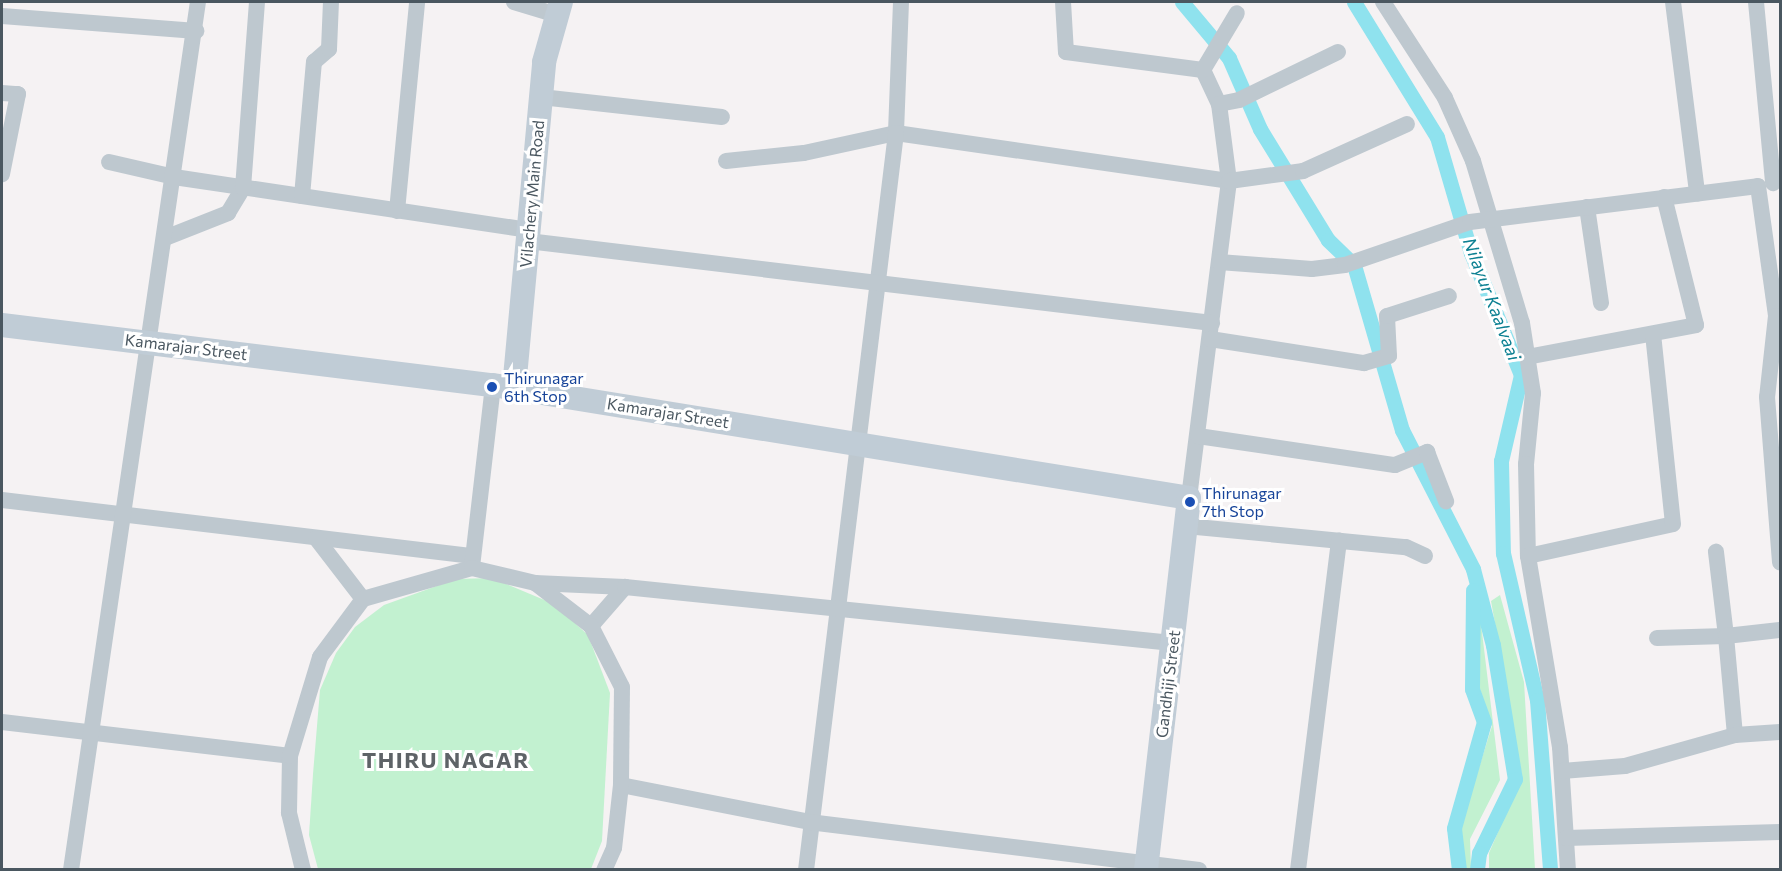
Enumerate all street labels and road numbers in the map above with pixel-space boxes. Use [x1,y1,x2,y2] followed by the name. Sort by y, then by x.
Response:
[516,119,548,269] street label: Vilachery Main Road
[124,330,248,364] street label: Kamarajar Street
[606,394,730,432] street label: Kamarajar Street
[1152,629,1184,739] street label: Gandhiji Street

